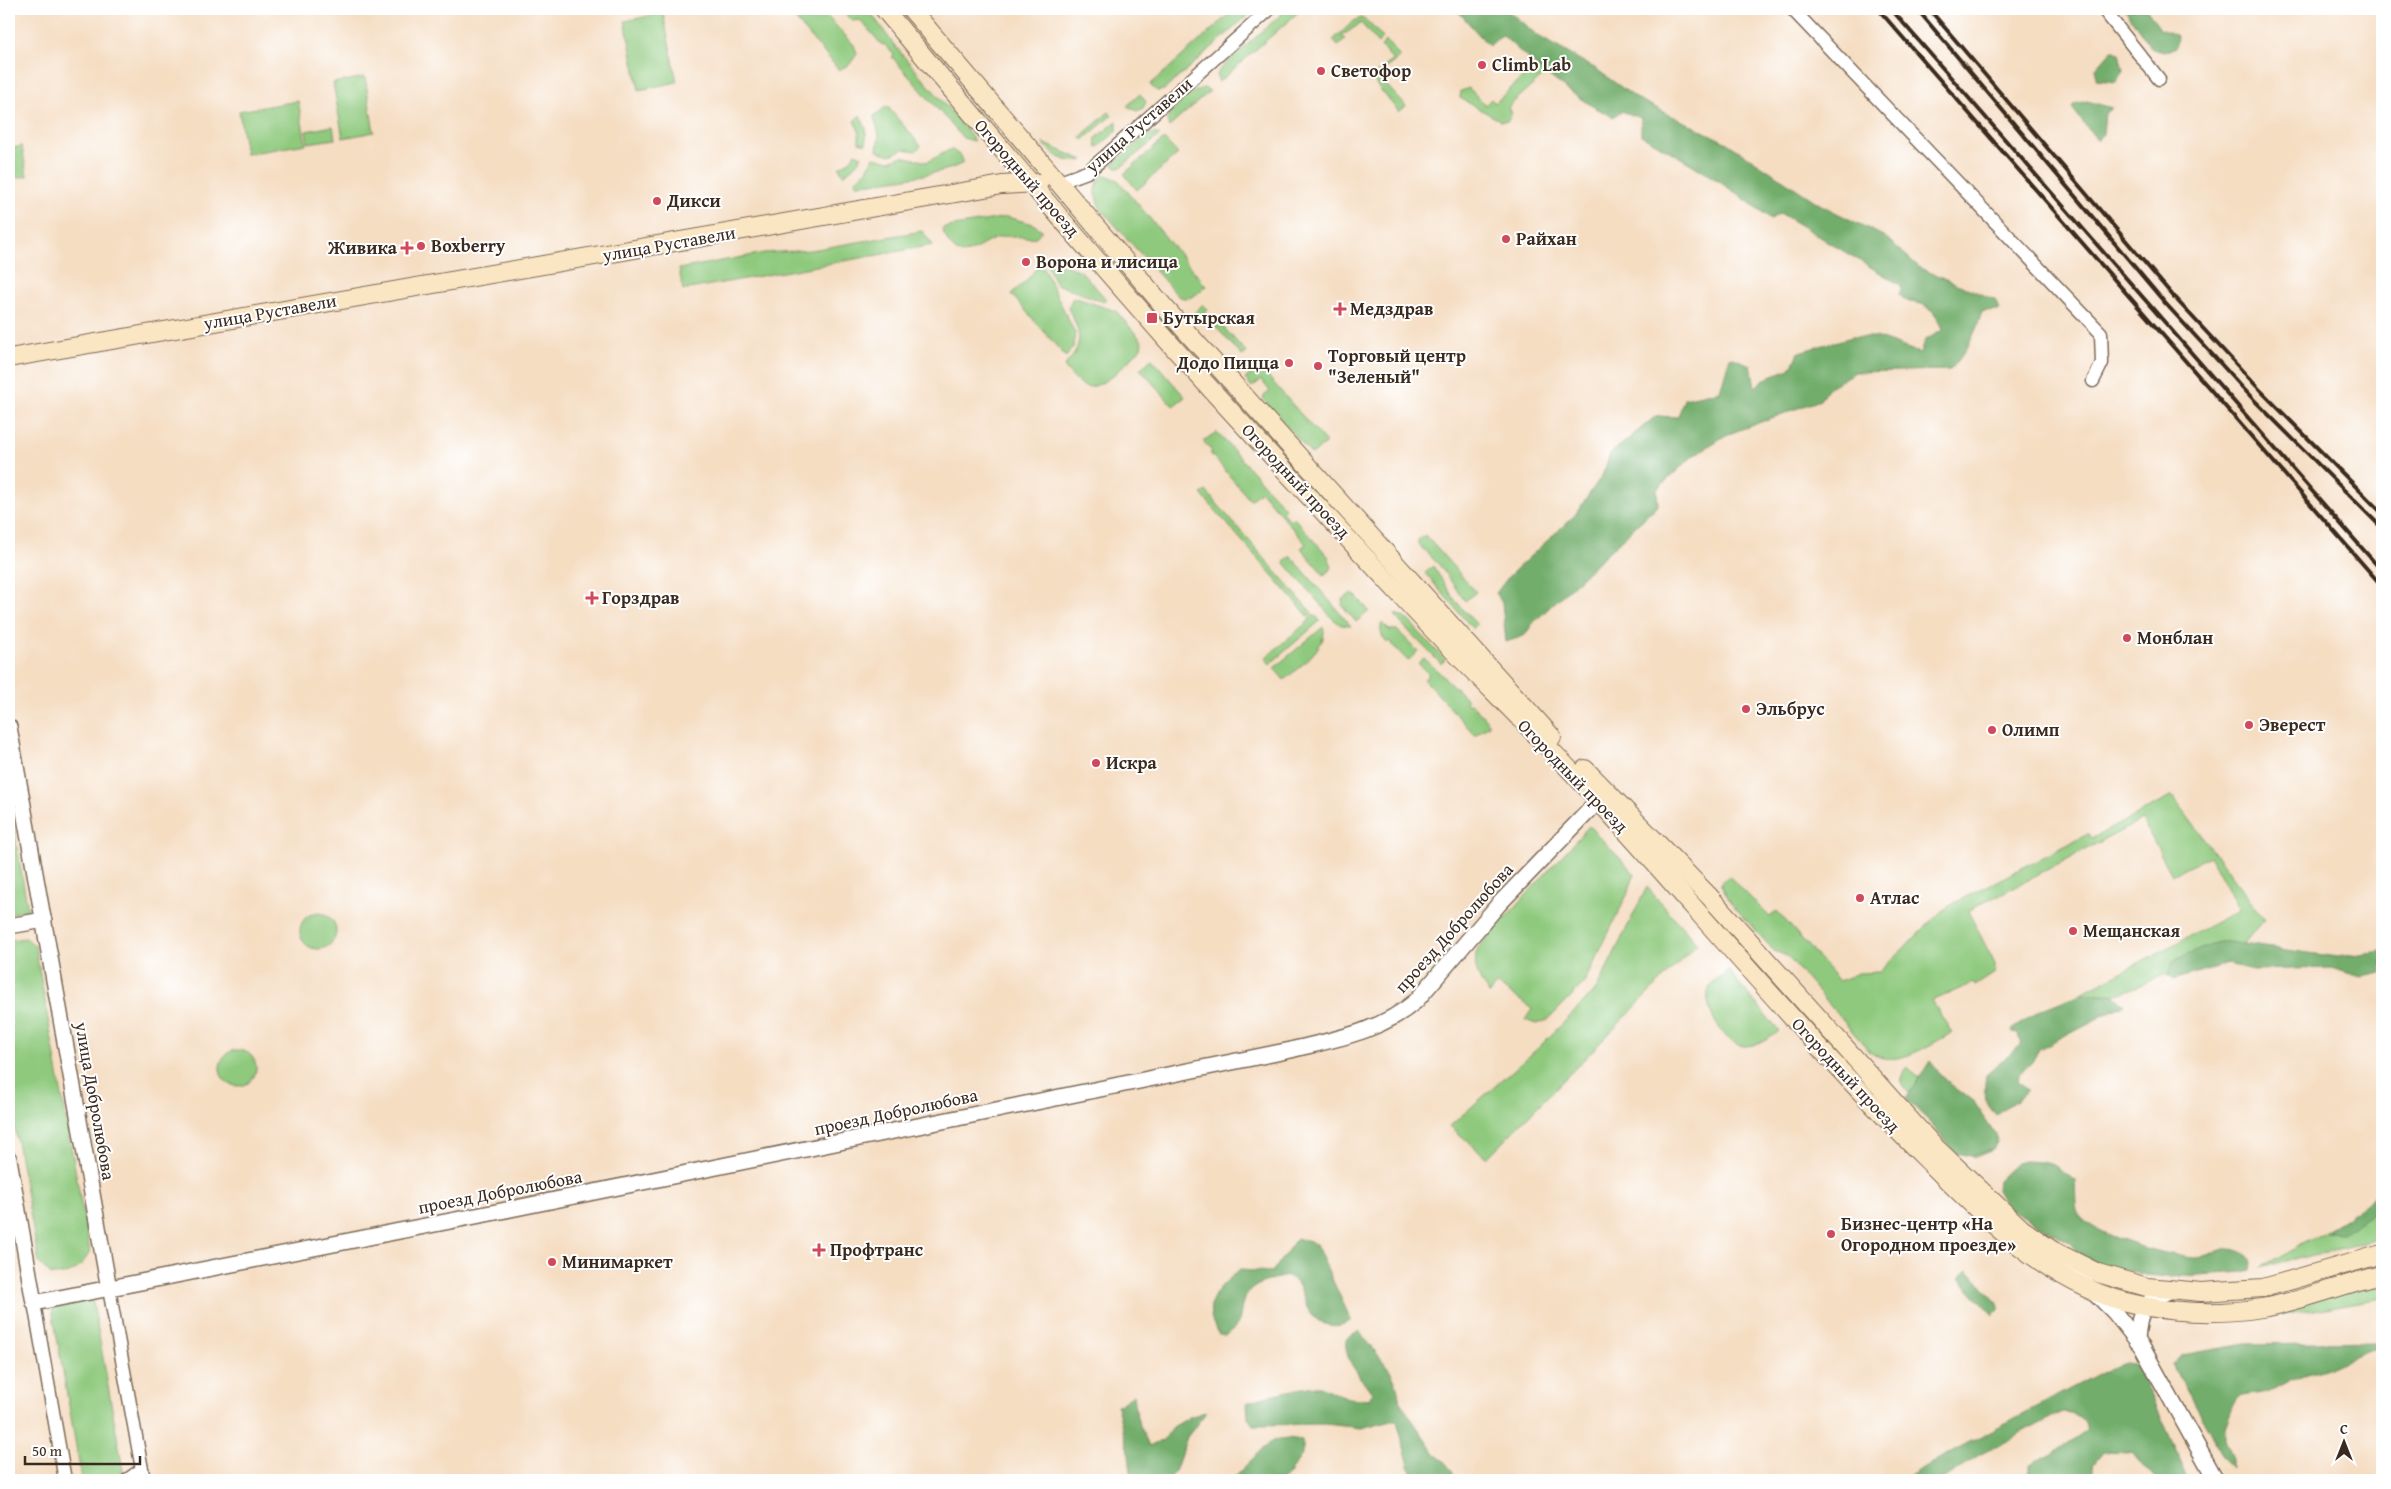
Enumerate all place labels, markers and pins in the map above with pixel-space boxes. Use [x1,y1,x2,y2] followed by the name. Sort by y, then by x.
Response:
[1492,51,1571,78] place label: Climb Lab
[1331,57,1411,84] place label: Светофор
[1476,59,1488,71] marker: Climb Lab
[1315,65,1327,77] marker: Светофор
[666,187,721,214] place label: Дикси
[651,195,663,207] marker: Дикси
[1516,225,1577,252] place label: Райхан
[431,232,506,259] place label: Boxberry
[1500,233,1512,245] marker: Райхан
[327,234,398,261] place label: Живика
[415,240,427,252] marker: Boxberry
[401,242,413,254] marker: Живика
[1036,248,1179,275] place label: Ворона и лисица
[1020,256,1032,268] marker: Ворона и лисица
[1350,295,1434,322] place label: Медздрав
[1334,303,1346,315] marker: Медздрав
[1163,304,1255,331] place label: Бутырская
[1145,311,1159,325] marker: Бутырская
[1328,342,1466,390] place label: Торговый центр "Зеленый"
[1176,349,1280,376] place label: Додо Пицца
[1283,357,1295,369] marker: Додо Пицца
[1312,360,1324,372] marker: Торговый центр "Зеленый"
[602,584,680,611] place label: Горздрав
[586,592,598,604] marker: Горздрав
[2137,624,2213,651] place label: Монблан
[2121,632,2133,644] marker: Монблан
[1756,695,1825,722] place label: Эльбрус
[1740,703,1752,715] marker: Эльбрус
[2259,711,2326,738] place label: Эверест
[2002,716,2060,743] place label: Олимп
[2243,719,2255,731] marker: Эверест
[1986,724,1998,736] marker: Олимп
[1106,749,1158,776] place label: Искра
[1090,757,1102,769] marker: Искра
[1870,884,1919,911] place label: Атлас
[1854,892,1866,904] marker: Атлас
[2083,917,2180,944] place label: Мещанская
[2067,925,2079,937] marker: Мещанская
[1841,1210,2016,1258] place label: Бизнес-центр «На Огородном проезде»
[1825,1228,1837,1240] marker: Бизнес-центр «На Огородном проезде»
[830,1236,923,1263] place label: Профтранс
[812,1243,826,1257] marker: Профтранс
[562,1248,673,1275] place label: Минимаркет
[546,1256,558,1268] marker: Минимаркет

